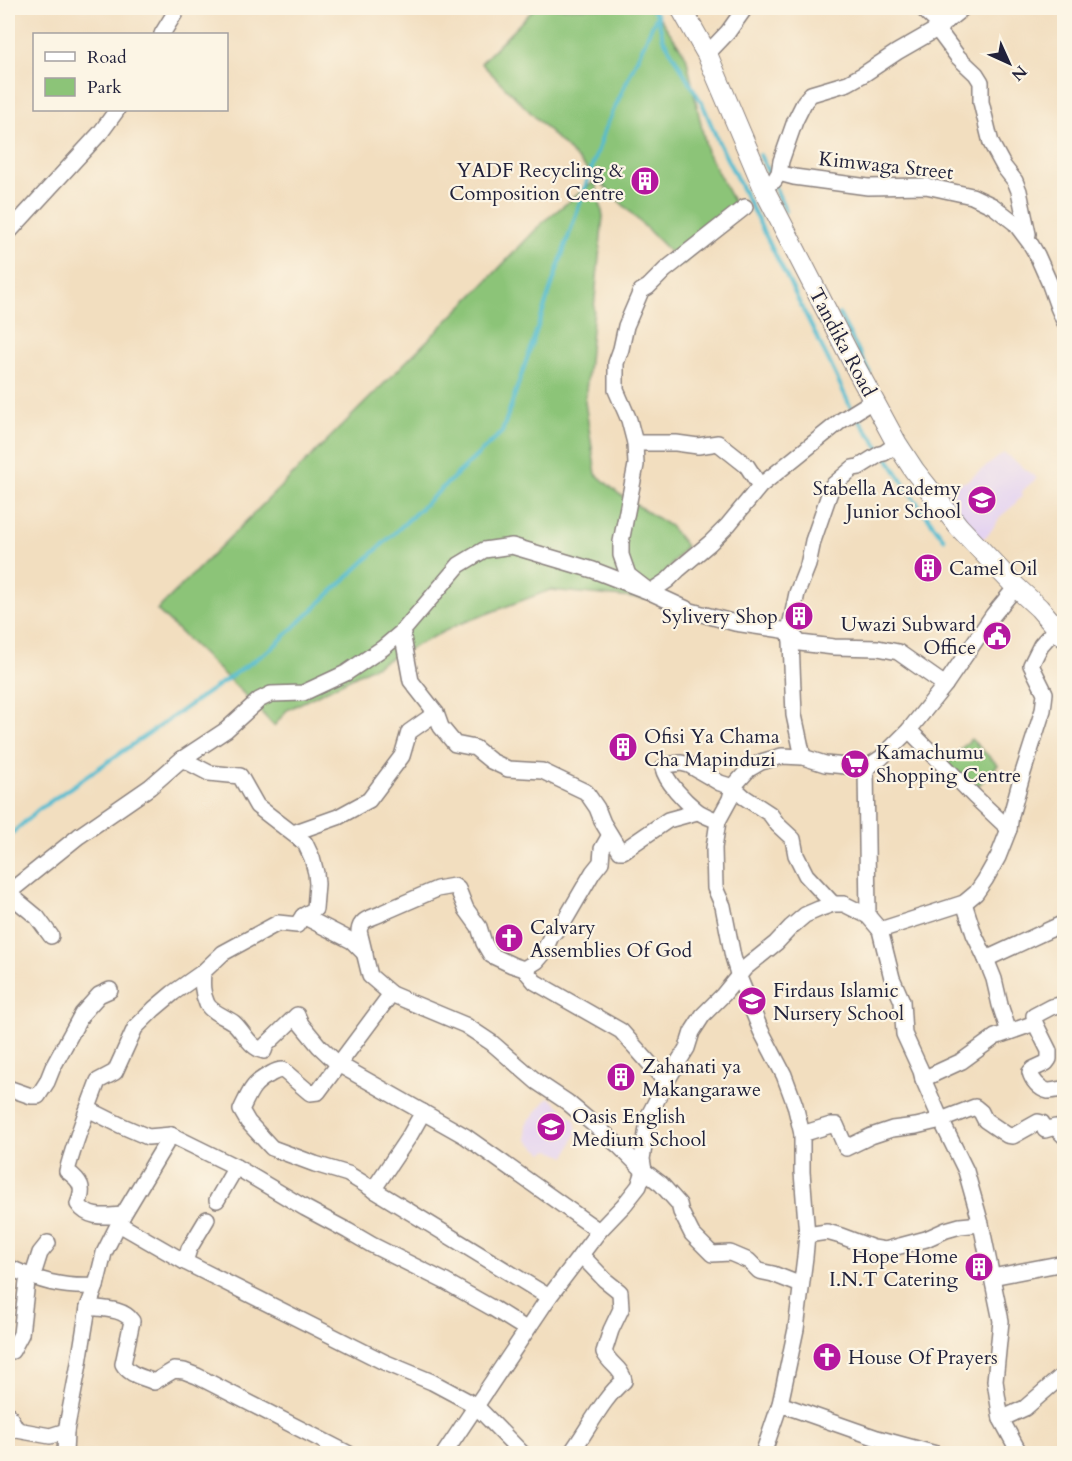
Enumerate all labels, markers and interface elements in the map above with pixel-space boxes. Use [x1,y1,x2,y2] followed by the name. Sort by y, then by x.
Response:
[33,33,228,111] legend
[979,33,1039,93] north arrow
[87,45,127,70] text: Road
[1006,60,1032,86] text: N
[87,75,122,100] text: Park
[817,145,955,186] street label: Kimwaga Street
[449,157,624,207] place label: YADF Recycling & Composition Centre
[629,165,661,197] building icon: YADF Recycling & Composition Centre
[803,283,883,402] street label: Tandika Road
[813,475,961,525] place label: Stabella Academy Junior School
[966,484,998,516] school or university icon: Stabella Academy Junior School
[912,552,944,584] building icon: Camel Oil
[949,555,1037,582] place label: Camel Oil
[783,600,815,632] building icon: Sylivery Shop
[662,603,778,630] place label: Sylivery Shop
[841,611,976,661] place label: Uwazi Subward Office
[981,620,1013,652] public building icon: Uwazi Subward Office
[644,723,780,773] place label: Ofisi Ya Chama Cha Mapinduzi
[607,731,639,763] building icon: Ofisi Ya Chama Cha Mapinduzi
[876,739,1021,789] place label: Kamachumu Shopping Centre
[839,748,871,780] supermarket icon: Kamachumu Shopping Centre
[530,914,693,964] place label: Calvary Assemblies Of God
[493,922,525,954] church icon: Calvary Assemblies Of God
[773,977,904,1027] place label: Firdaus Islamic Nursery School
[736,985,768,1017] school or university icon: Firdaus Islamic Nursery School
[642,1053,761,1103] place label: Zahanati ya Makangarawe
[605,1061,637,1093] building icon: Zahanati ya Makangarawe
[572,1103,706,1153] place label: Oasis English Medium School
[535,1111,567,1143] school or university icon: Oasis English Medium School
[829,1243,959,1293] place label: Hope Home I.N.T Catering
[963,1251,995,1283] building icon: Hope Home I.N.T Catering
[811,1341,843,1373] church icon: House Of Prayers
[848,1344,998,1371] place label: House Of Prayers

